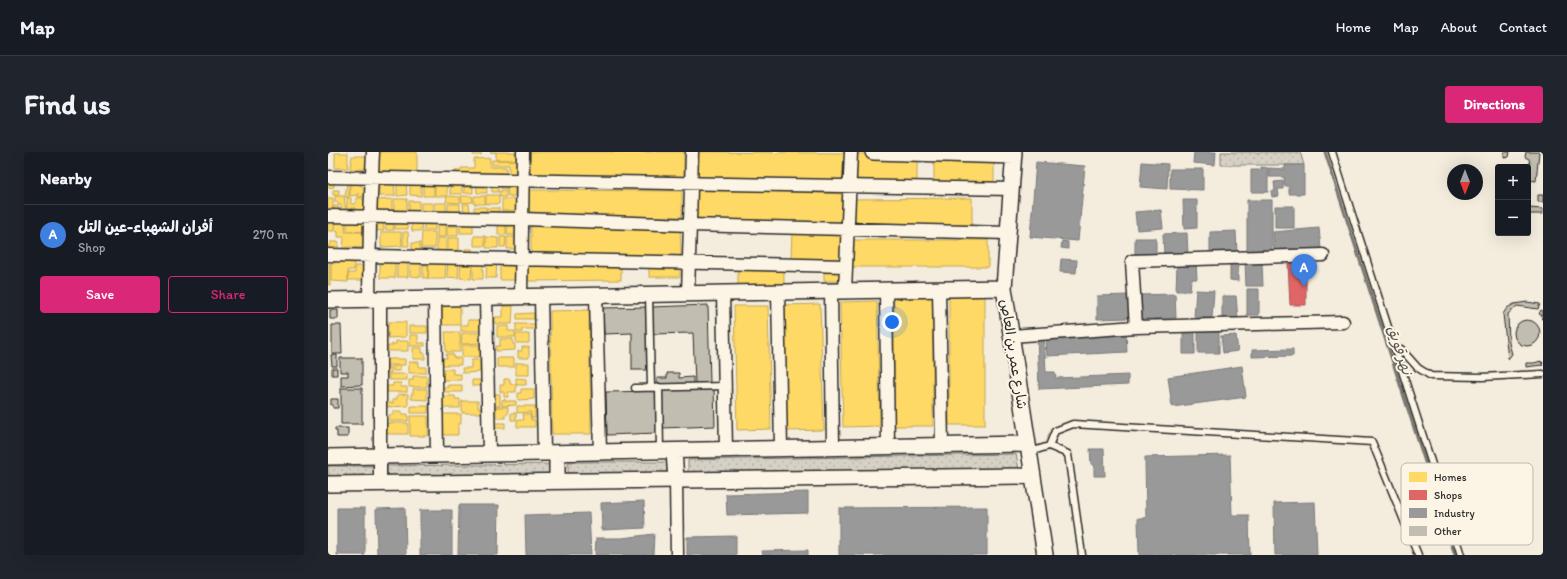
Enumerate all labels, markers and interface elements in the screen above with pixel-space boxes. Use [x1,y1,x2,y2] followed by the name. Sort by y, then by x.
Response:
[20,16,55,39] text: Map
[1336,19,1371,36] text: Home
[1393,19,1419,36] text: Map
[1441,19,1477,36] text: About
[1499,19,1547,36] text: Contact
[1445,86,1543,123] button: Directions
[24,87,111,121] text: Find us
[1447,164,1483,200] north arrow
[1495,164,1531,236] map controls
[1495,164,1531,200] button: +
[40,168,92,188] text: Nearby
[1495,200,1531,236] button: −
[78,218,213,236] text: أفران الشهباء-عين التل
[49,227,57,242] text: A
[253,227,288,242] text: 270 m
[78,240,105,255] text: Shop
[1291,254,1317,287] pin: A
[40,276,160,313] button: Save
[168,276,288,313] button: Share
[995,298,1031,410] street label: شارع عمر بن العاص
[882,312,902,332] your location
[1384,323,1417,378] water label: نهر قويق
[1401,463,1533,545] legend
[1434,471,1467,484] text: Homes
[1434,489,1462,502] text: Shops
[1434,507,1476,520] text: Industry
[1434,525,1462,538] text: Other

